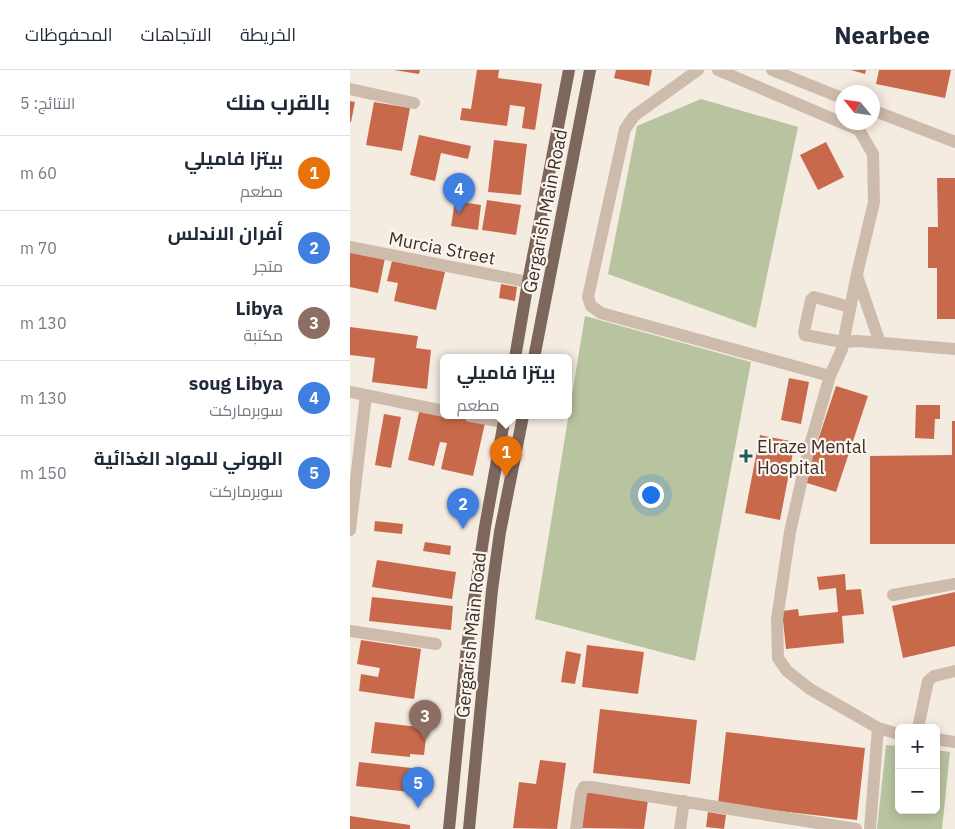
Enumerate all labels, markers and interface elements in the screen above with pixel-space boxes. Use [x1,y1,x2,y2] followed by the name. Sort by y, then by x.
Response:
[834,19,930,51] text: Nearbee
[25,23,113,46] text: المحفوظات
[141,23,212,46] text: الاتجاهات
[240,23,296,46] text: الخريطة
[835,85,880,130] north arrow
[226,88,330,116] text: بالقرب منك
[20,93,75,113] text: النتائج: 5
[518,127,572,295] street label: Gergarish Main Road
[184,146,283,170] text: بيتزا فاميلي
[20,163,57,183] text: 60 m
[309,163,319,183] text: 1
[443,173,475,214] pin: 4
[240,181,283,201] text: مطعم
[168,221,283,245] text: أفران الاندلس
[387,226,497,270] street label: Murcia Street
[20,238,57,258] text: 70 m
[309,238,319,258] text: 2
[254,256,283,276] text: متجر
[235,296,283,320] text: Libya
[20,313,67,333] text: 130 m
[309,313,319,333] text: 3
[244,325,283,345] text: مكتبة
[440,354,572,419] popup
[457,360,555,384] text: بيتزا فاميلي
[189,371,283,395] text: soug Libya
[20,388,67,408] text: 130 m
[309,388,319,408] text: 4
[457,395,500,415] text: مطعم
[209,400,283,420] text: سوبرماركت
[757,435,866,479] place label: Elraze Mental Hospital
[490,436,522,477] pin: 1
[94,446,283,470] text: الهوني للمواد الغذائية
[739,449,753,463] marker: Elraze Mental Hospital
[20,463,67,483] text: 150 m
[309,463,319,483] text: 5
[209,481,283,501] text: سوبرماركت
[638,482,664,508] your location
[447,488,479,529] pin: 2
[451,551,491,719] street label: Gergarish Main Road
[409,700,441,741] pin: 3
[895,724,940,814] map controls
[895,724,940,769] button: +
[402,767,434,808] pin: 5
[895,769,940,814] button: −

